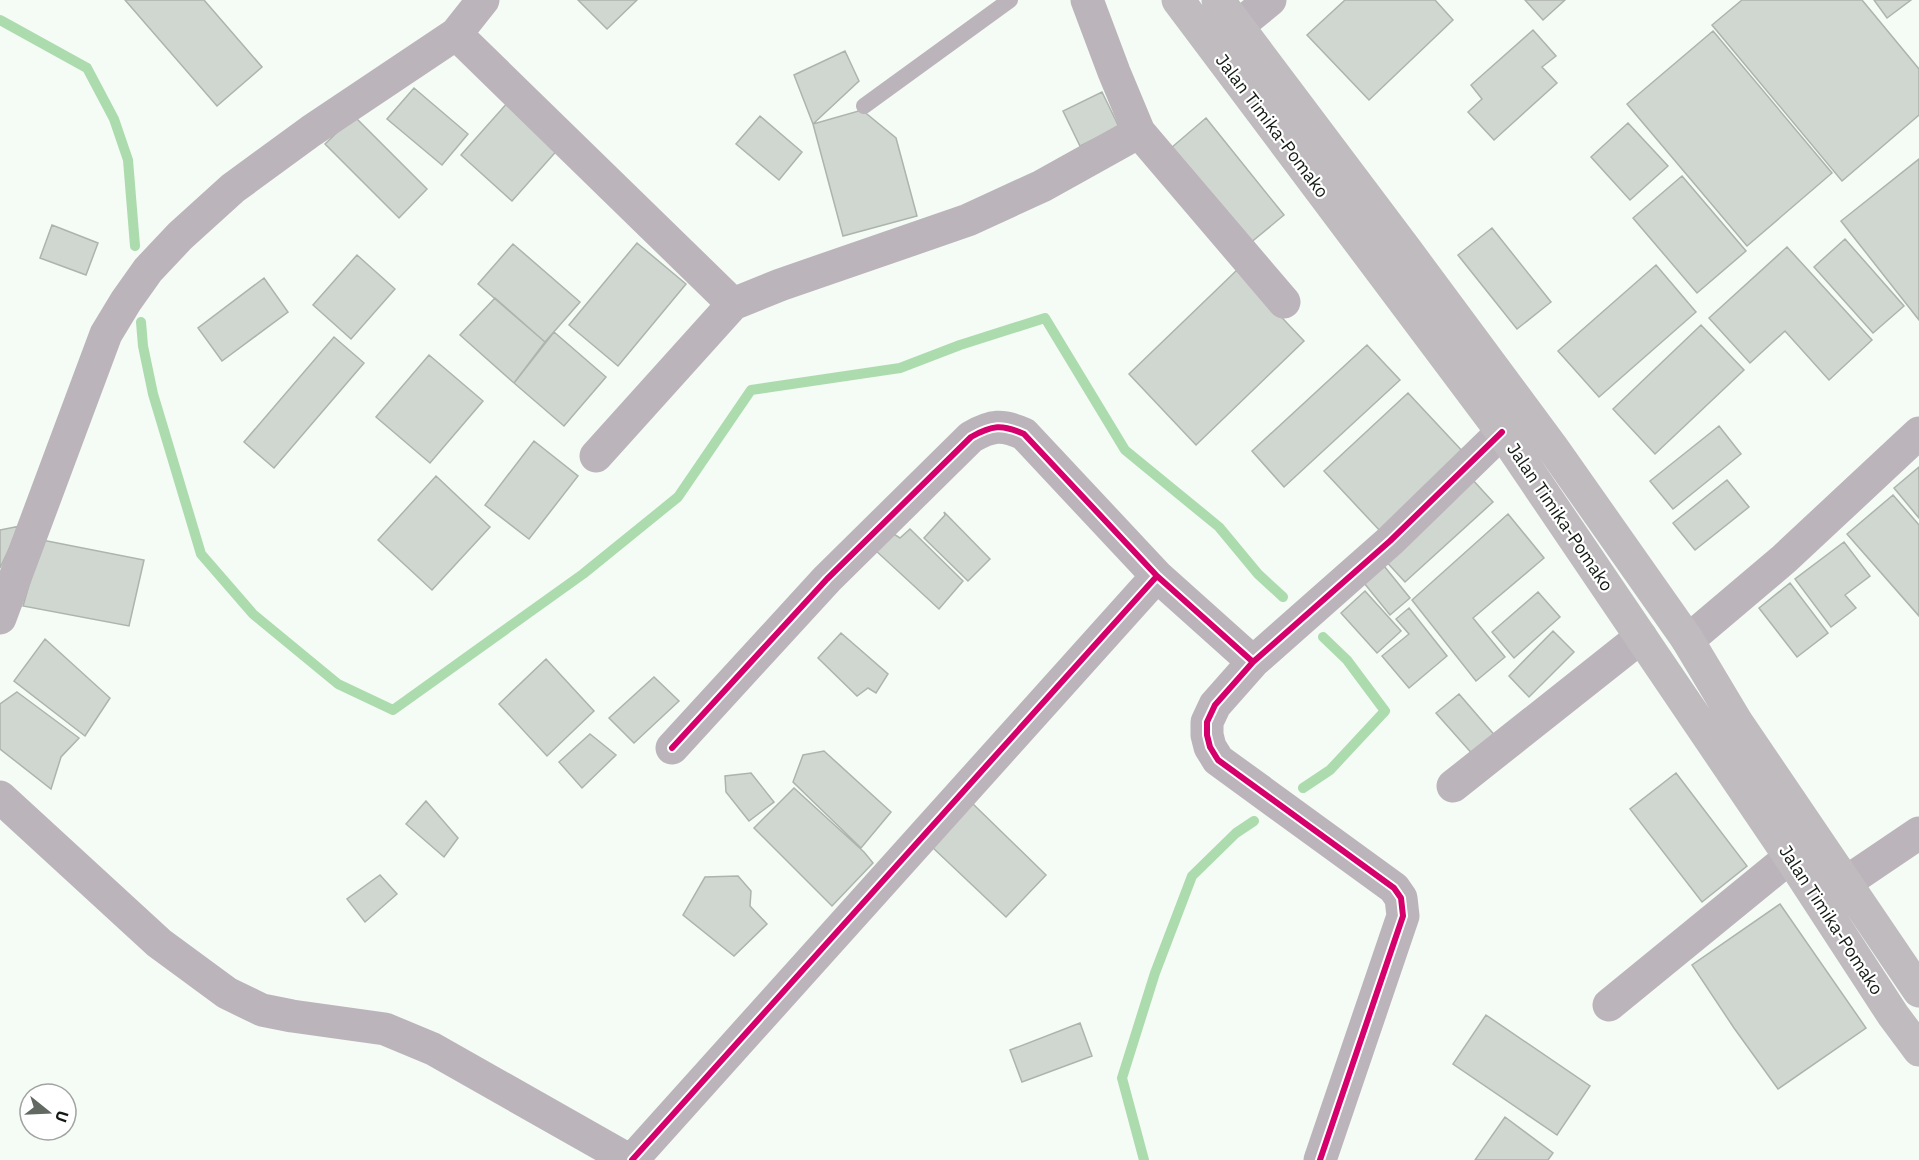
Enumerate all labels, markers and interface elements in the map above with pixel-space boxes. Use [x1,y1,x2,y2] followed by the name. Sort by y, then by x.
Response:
[1211,49,1334,202] street label: Jalan Timika-Pomako
[1502,438,1619,595] street label: Jalan Timika-Pomako
[1774,840,1888,999] street label: Jalan Timika-Pomako
[18,1082,78,1142] north arrow
[51,1108,73,1125] text: U

